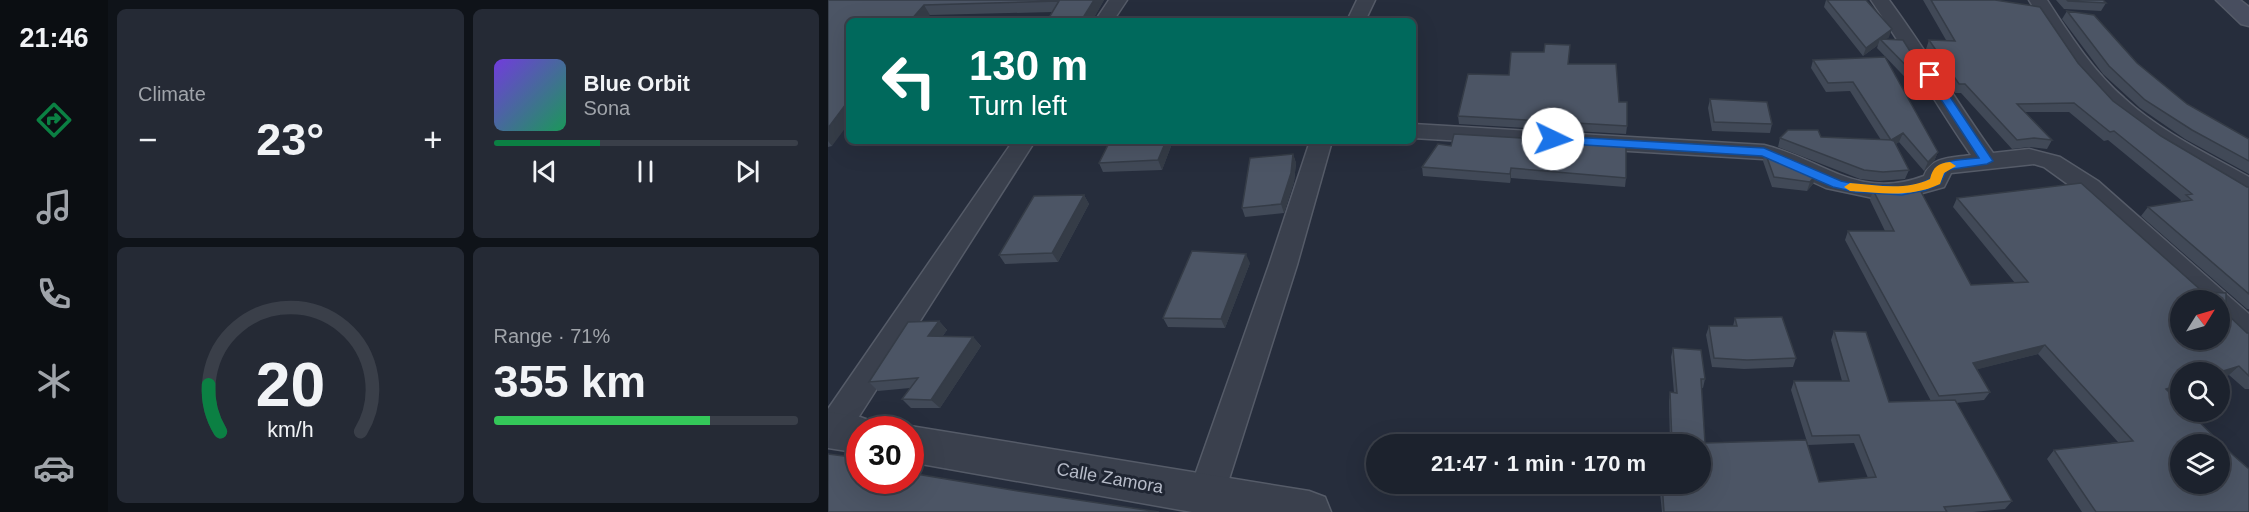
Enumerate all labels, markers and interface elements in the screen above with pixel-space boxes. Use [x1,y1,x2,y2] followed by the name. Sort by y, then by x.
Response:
[19,23,89,53] text: 21:46
[870,42,948,120] icon: left
[969,42,1088,89] text: 130 m
[1904,49,1955,100] pin
[1913,58,1946,91] icon: arrive
[584,71,690,96] text: Blue Orbit
[138,83,206,105] text: Climate
[969,91,1067,121] text: Turn left
[584,97,630,119] text: Sona
[33,99,75,141] icon: directions
[1521,107,1585,171] position arrow
[256,114,324,165] text: 23°
[138,121,157,158] text: −
[423,121,443,158] text: +
[528,155,561,188] icon: previous
[629,155,662,188] icon: pause
[731,155,764,188] icon: next
[33,186,75,228] icon: music
[33,273,75,315] icon: phone
[2170,290,2230,350] north arrow
[2170,290,2230,494] map controls
[494,325,610,347] text: Range · 71%
[256,350,325,419] text: 20
[494,356,646,407] text: 355 km
[33,360,75,402] icon: climate
[2170,362,2230,422] button: search
[846,416,924,494] speed limit sign: 30
[267,418,313,442] text: km/h
[2170,434,2230,494] button: layers
[33,447,75,489] icon: car
[1431,451,1646,476] text: 21:47 · 1 min · 170 m
[1055,459,1166,497] street label: Calle Zamora

